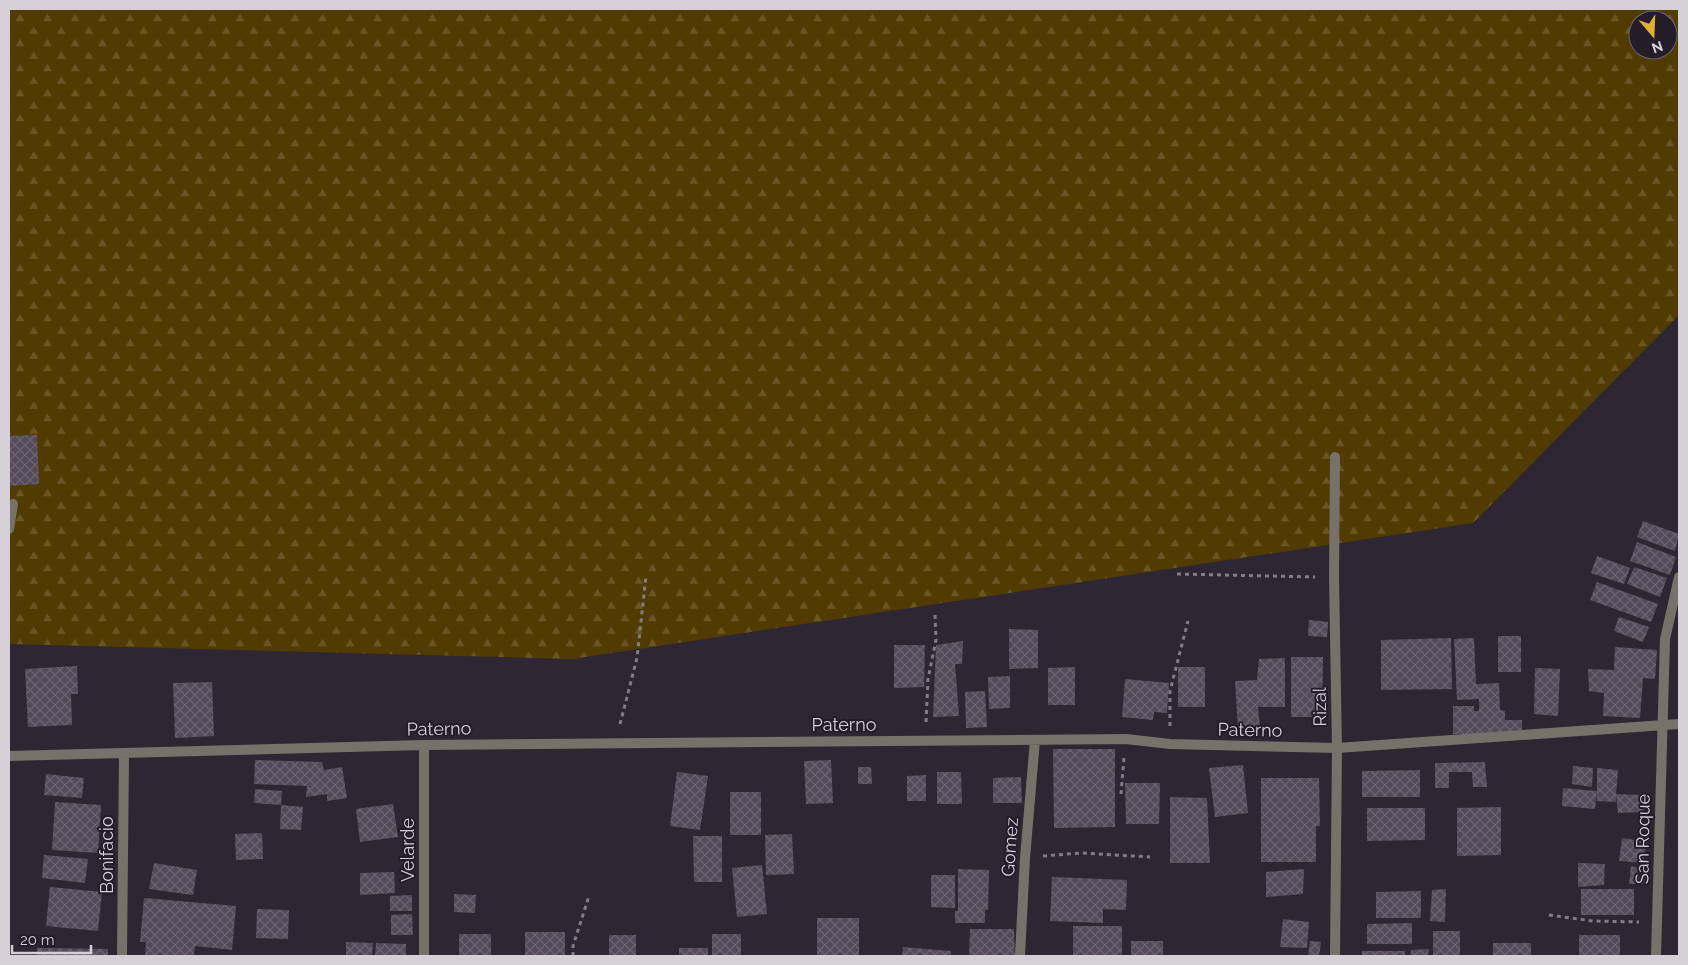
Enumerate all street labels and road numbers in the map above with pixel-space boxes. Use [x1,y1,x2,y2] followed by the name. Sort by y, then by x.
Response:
[1309,687,1330,727] street label: Rizal
[812,714,877,735] street label: Paterno
[406,717,472,740] street label: Paterno
[1217,718,1283,741] street label: Paterno
[1631,793,1654,884] street label: San Roque
[96,816,117,894] street label: Bonifacio
[997,816,1022,877] street label: Gomez
[397,818,418,882] street label: Velarde

